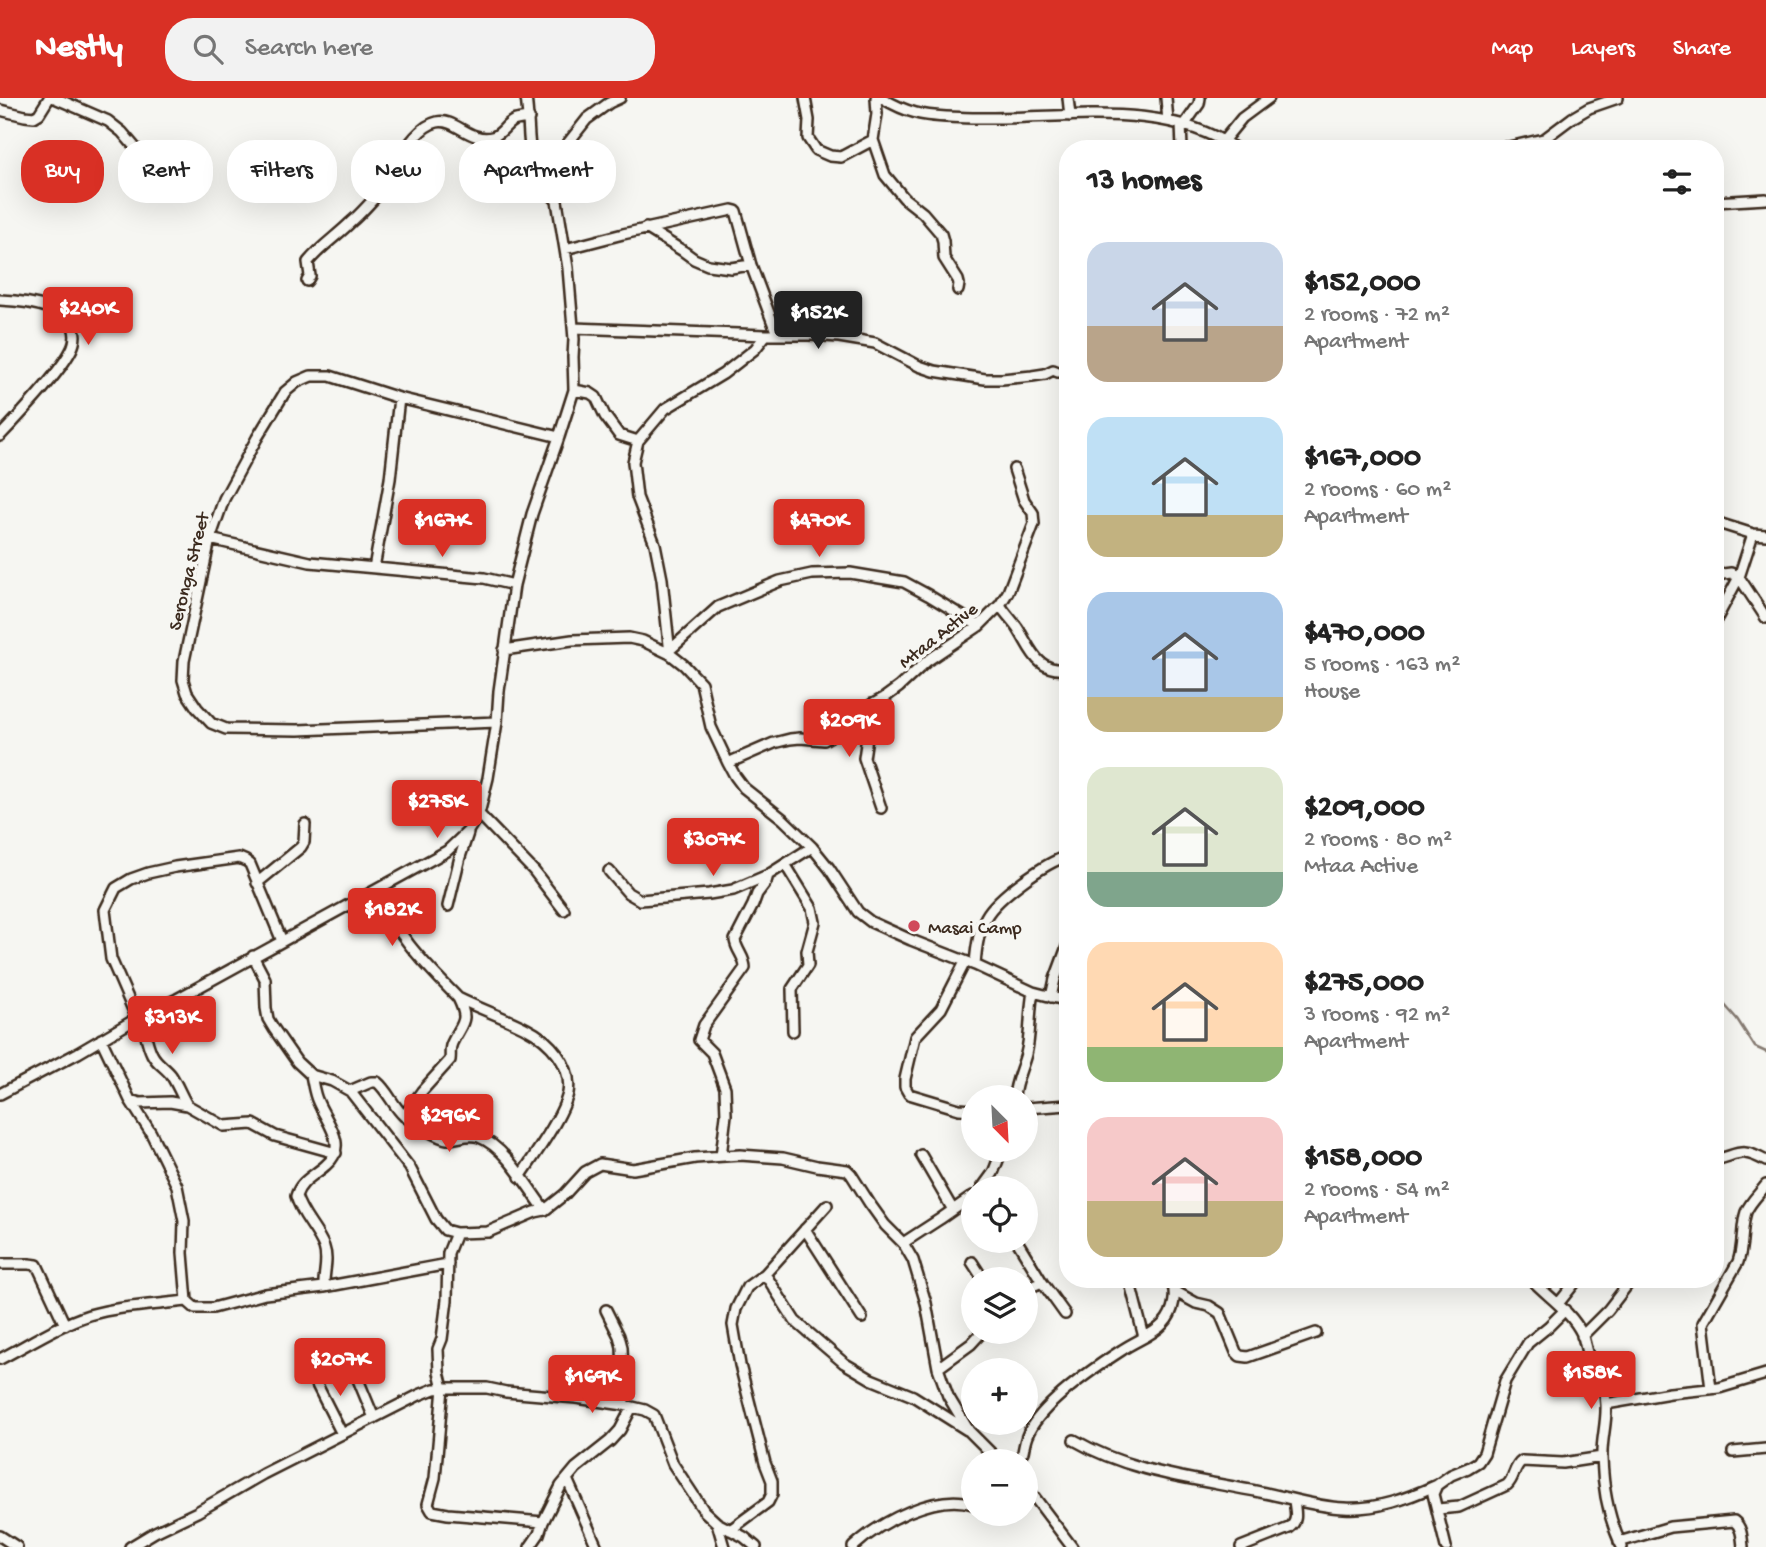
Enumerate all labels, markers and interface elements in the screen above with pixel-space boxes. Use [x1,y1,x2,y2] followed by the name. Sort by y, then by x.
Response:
[165,18,655,81] search box
[35,30,123,68] text: Nestly
[189,30,227,68] icon: search
[245,34,373,65] text: Search here
[1491,35,1533,64] text: Map
[1571,35,1635,64] text: Layers
[1673,35,1731,64] text: Share
[21,140,104,203] chip: Buy
[118,140,213,203] chip: Rent
[227,140,337,203] chip: Filters
[351,140,445,203] chip: New
[459,140,616,203] chip: Apartment
[1658,163,1696,201] icon: filters
[1087,165,1201,200] text: 13 homes
[1304,267,1421,302] text: $152,000
[1143,270,1227,354] icon: home
[39,288,137,347] pin: $240K
[769,292,867,351] pin: $152K
[59,296,117,323] text: $240K
[790,300,846,327] text: $152K
[1304,302,1450,329] text: 2 rooms · 72 m²
[1304,329,1408,356] text: Apartment
[1304,442,1421,477] text: $167,000
[1143,445,1227,529] icon: home
[1304,477,1451,504] text: 2 rooms · 60 m²
[393,500,491,559] pin: $167K
[770,500,868,559] pin: $470K
[1304,504,1408,531] text: Apartment
[165,508,217,633] street label: Seronga Street
[414,508,470,535] text: $167K
[790,508,848,535] text: $470K
[895,599,984,675] street label: Mtaa Active
[1304,617,1425,652] text: $470,000
[1143,620,1227,704] icon: home
[1304,652,1460,679] text: 5 rooms · 163 m²
[1304,679,1360,706] text: House
[800,700,898,759] pin: $209K
[820,708,878,735] text: $209K
[388,780,486,840] pin: $275K
[408,789,466,816] text: $275K
[1304,792,1425,827] text: $209,000
[1143,795,1227,879] icon: home
[664,818,762,878] pin: $307K
[683,827,743,854] text: $307K
[1304,827,1452,854] text: 2 rooms · 80 m²
[1304,854,1418,881] text: Mtaa Active
[343,888,441,948] pin: $182K
[364,897,420,924] text: $182K
[906,918,922,934] marker: Masai Camp
[928,918,1022,941] place label: Masai Camp
[1304,967,1424,1002] text: $275,000
[1143,970,1227,1054] icon: home
[123,996,221,1056] pin: $313K
[1304,1002,1450,1029] text: 3 rooms · 92 m²
[144,1005,200,1032] text: $313K
[1304,1029,1408,1056] text: Apartment
[961,1085,1038,1162] north arrow
[961,1085,1038,1526] map controls
[400,1094,498,1154] pin: $296K
[420,1103,478,1130] text: $296K
[1304,1142,1422,1177] text: $158,000
[1143,1145,1227,1229] icon: home
[961,1176,1038,1253] button: locate
[1304,1177,1450,1204] text: 2 rooms · 54 m²
[1304,1204,1408,1231] text: Apartment
[961,1267,1038,1344] button: layers
[291,1338,389,1398] pin: $207K
[310,1347,370,1374] text: $207K
[1542,1352,1640,1411] pin: $158K
[543,1356,641,1415] pin: $169K
[961,1358,1038,1435] button: +
[1563,1360,1619,1387] text: $158K
[564,1364,620,1391] text: $169K
[961,1449,1038,1526] button: −

